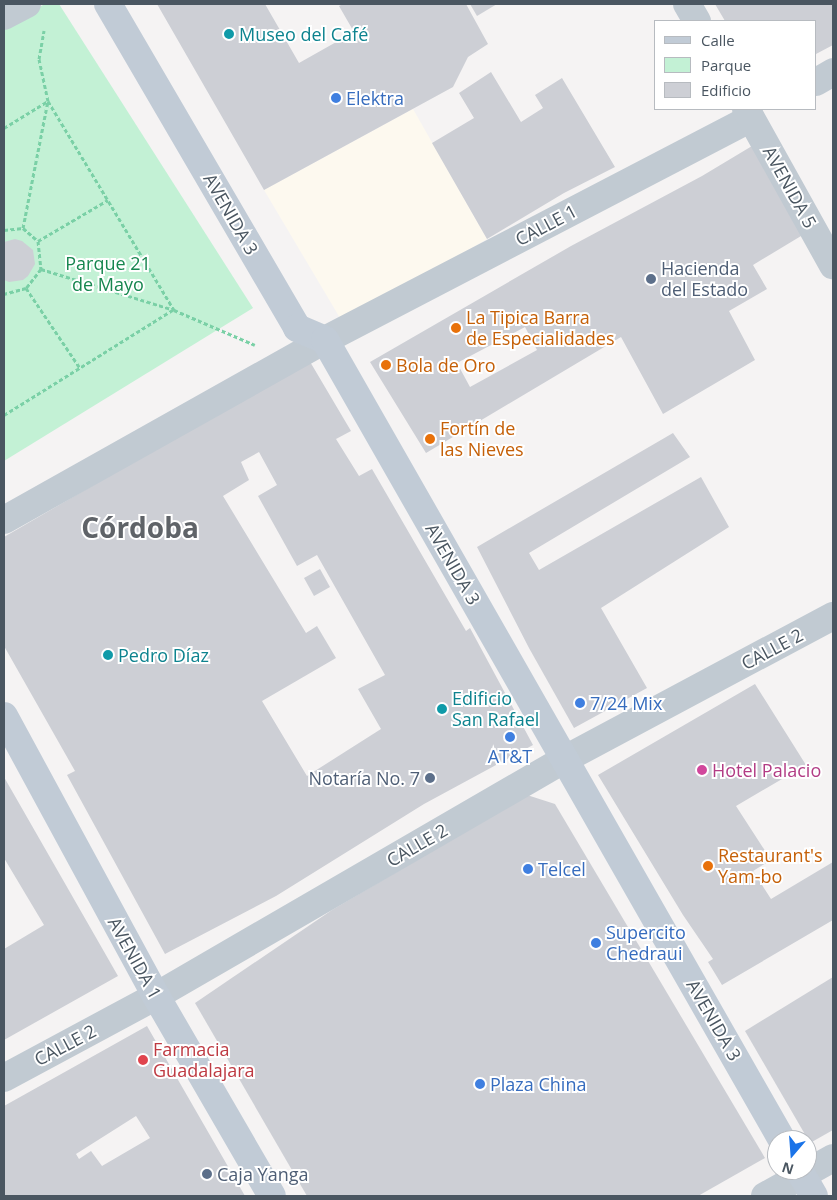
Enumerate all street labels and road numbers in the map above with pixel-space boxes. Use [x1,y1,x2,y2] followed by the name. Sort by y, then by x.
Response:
[759,142,821,232] street label: AVENIDA 5
[199,170,263,258] street label: AVENIDA 3
[512,200,580,250] street label: CALLE 1
[421,520,485,608] street label: AVENIDA 3
[738,624,806,674] street label: CALLE 2
[383,819,451,871] street label: CALLE 2
[104,913,166,1003] street label: AVENIDA 1
[682,976,746,1064] street label: AVENIDA 3
[31,1020,99,1070] street label: CALLE 2

